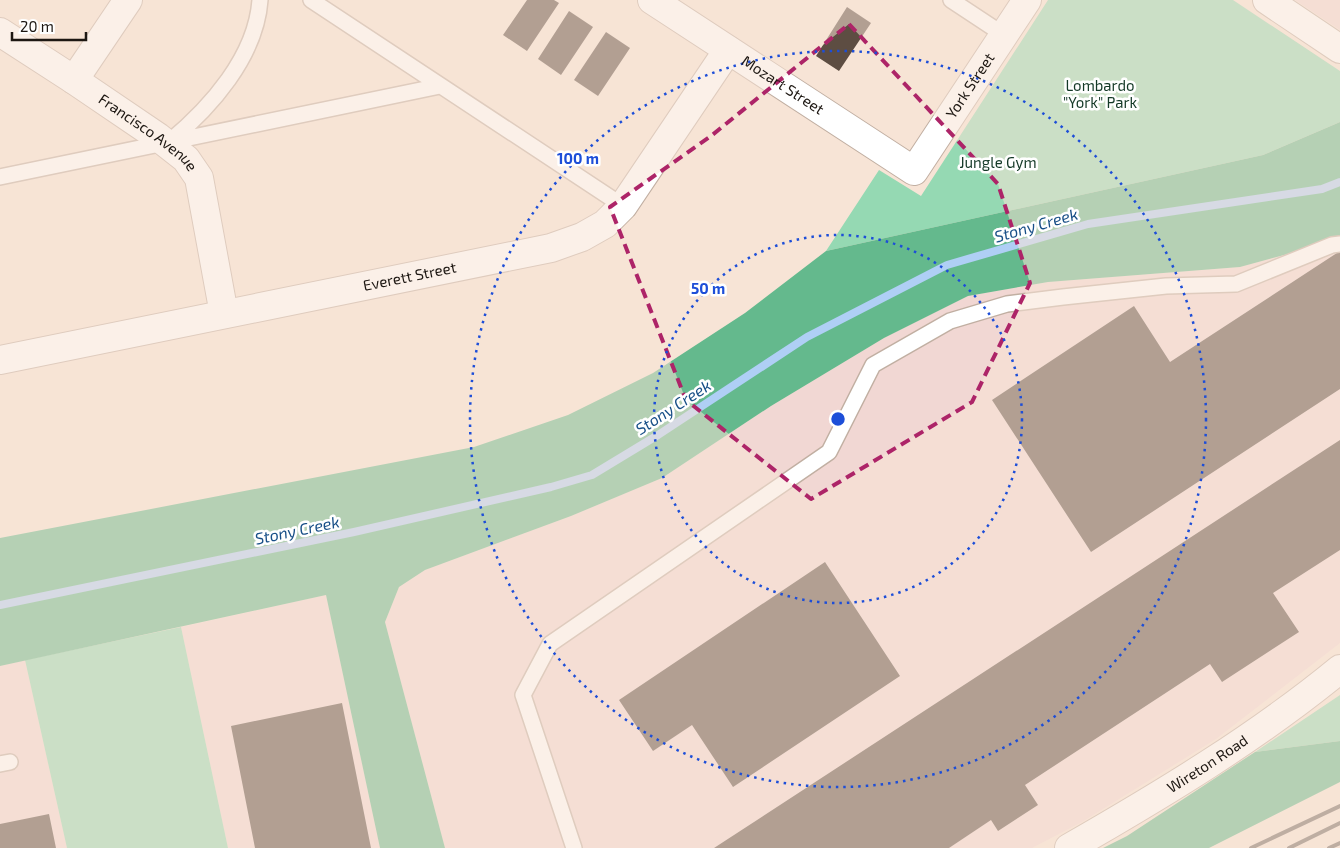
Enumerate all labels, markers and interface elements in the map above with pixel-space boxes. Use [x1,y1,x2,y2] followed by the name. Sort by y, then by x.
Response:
[12,10,86,42] scale bar
[20,17,54,35] text: 20 m
[941,49,998,121] street label: York Street
[739,51,828,118] street label: Mozart Street
[1063,76,1137,111] park label: Lombardo "York" Park
[96,89,202,174] street label: Francisco Avenue
[557,149,599,167] text: 100 m
[959,153,1037,171] park label: Jungle Gym
[992,204,1080,246] water label: Stony Creek
[361,257,458,294] street label: Everett Street
[691,279,725,297] text: 50 m
[631,375,715,439] water label: Stony Creek
[829,410,847,428] centre of rings
[253,511,341,549] water label: Stony Creek
[1163,731,1251,796] street label: Wireton Road

